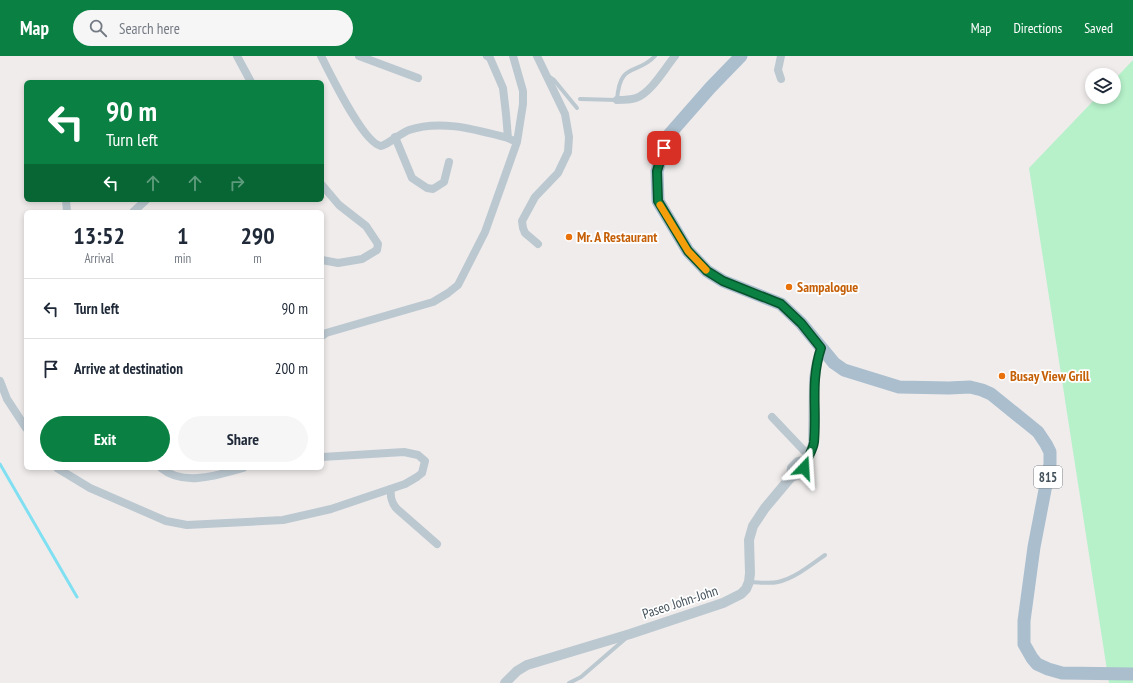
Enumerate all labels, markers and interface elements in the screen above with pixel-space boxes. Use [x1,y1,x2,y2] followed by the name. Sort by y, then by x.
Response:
[73,10,353,46] search box
[20,16,49,40] text: Map
[87,17,109,39] icon: search
[119,19,180,38] text: Search here
[971,19,991,37] text: Map
[1013,19,1062,37] text: Directions
[1084,19,1113,37] text: Saved
[1085,68,1121,104] map controls
[1085,68,1121,104] button: layers
[106,92,157,129] text: 90 m
[40,96,92,148] icon: left
[106,128,158,151] text: Turn left
[647,131,681,165] pin
[653,137,675,159] icon: arrive
[100,172,122,194] icon: left
[142,172,164,194] icon: ahead
[184,172,206,194] icon: ahead
[226,172,248,194] icon: right
[73,220,125,251] text: 13:52
[177,220,188,251] text: 1
[240,220,275,251] text: 290
[577,228,657,246] place label: Mr. A Restaurant
[564,232,574,242] marker: Mr. A Restaurant
[84,250,114,267] text: Arrival
[174,250,191,267] text: min
[253,250,262,267] text: m
[797,278,858,296] place label: Sampalogue
[784,282,794,292] marker: Sampalogue
[40,298,62,320] icon: left
[74,299,119,318] text: Turn left
[282,299,308,318] text: 90 m
[40,358,62,380] icon: arrive
[74,359,183,378] text: Arrive at destination
[275,359,308,378] text: 200 m
[1010,367,1090,385] place label: Busay View Grill
[997,371,1007,381] marker: Busay View Grill
[40,416,170,462] button: Exit
[178,416,308,462] button: Share
[783,447,825,489] position arrow
[1034,466,1062,488] road number: 815
[640,581,720,623] street label: Paseo John-John

